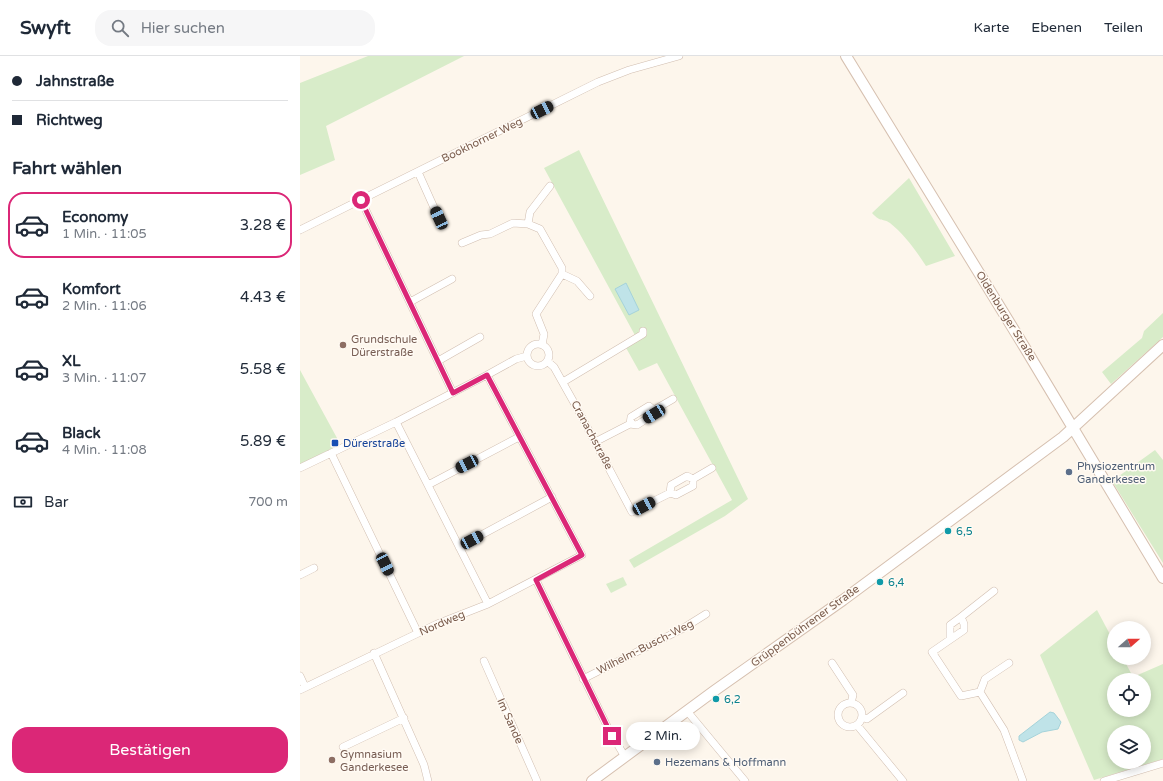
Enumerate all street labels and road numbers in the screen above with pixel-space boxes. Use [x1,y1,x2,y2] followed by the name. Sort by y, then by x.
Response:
[439,115,525,165] street label: Bookhorner Weg
[973,269,1039,363] street label: Oldenburger Straße
[568,398,616,472] street label: Cranachstraße
[748,582,862,670] street label: Grüppenbührener Straße
[417,608,467,638] street label: Nordweg
[594,617,696,677] street label: Wilhelm-Busch-Weg
[494,696,526,746] street label: Im Sande

